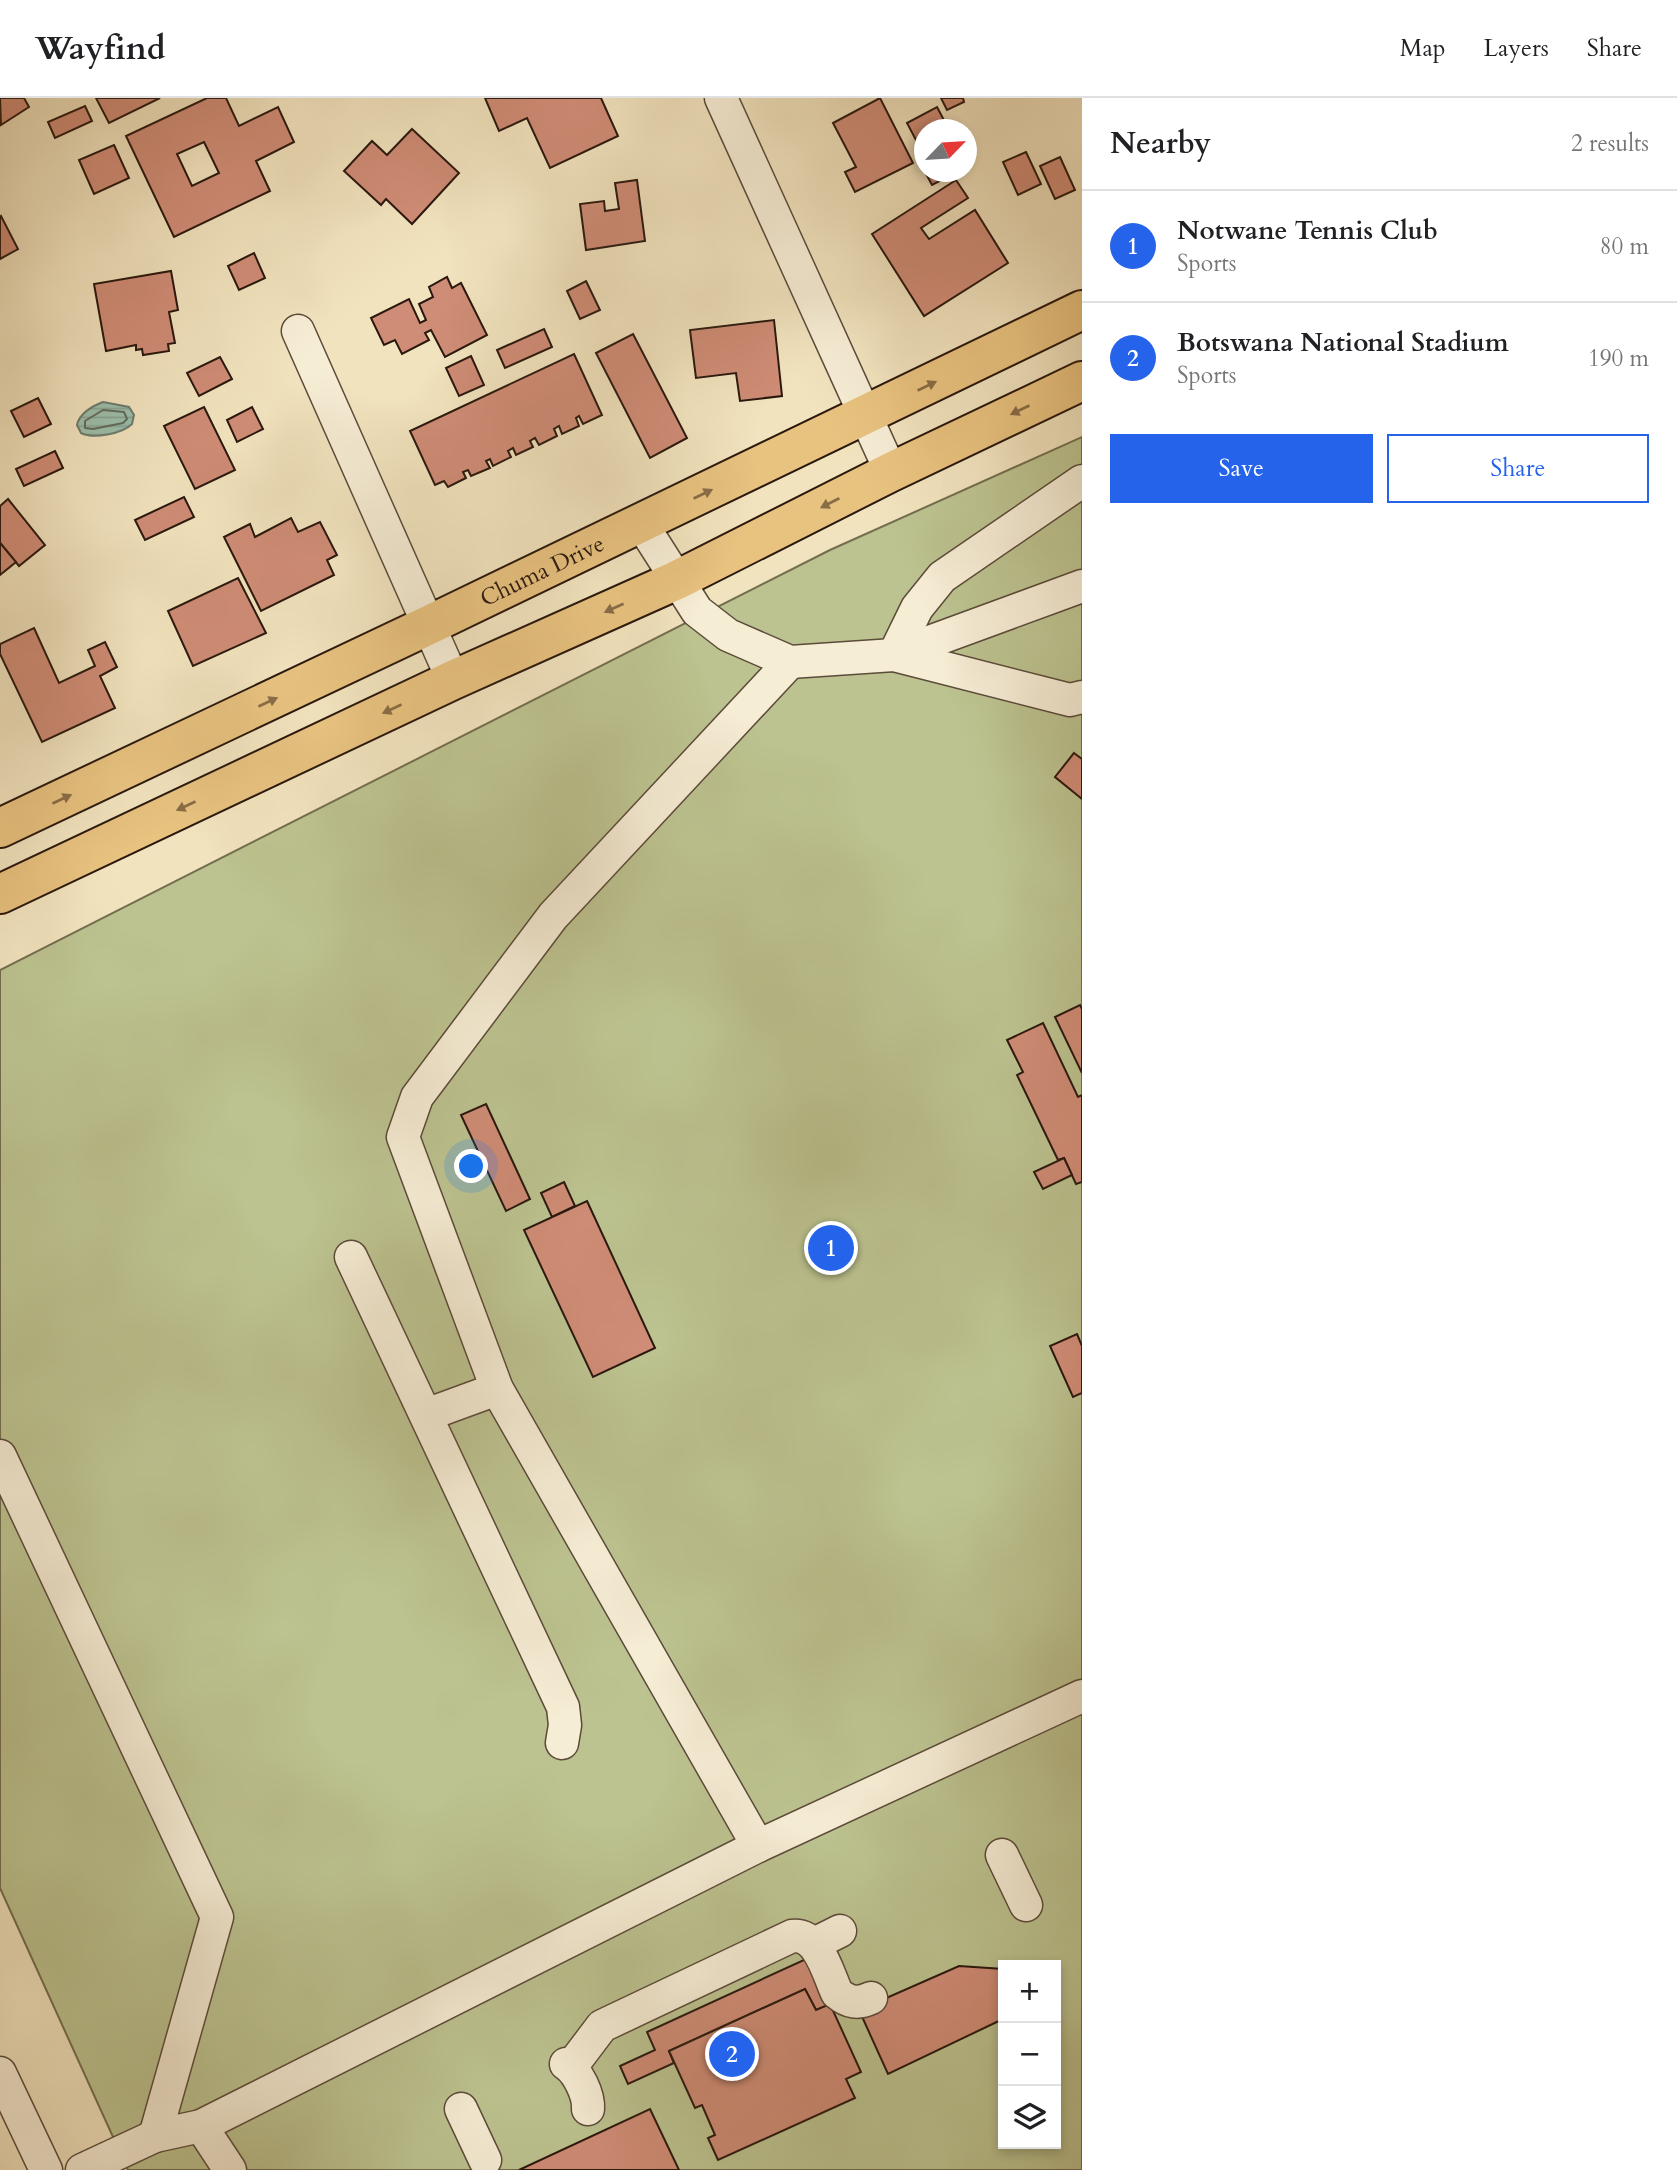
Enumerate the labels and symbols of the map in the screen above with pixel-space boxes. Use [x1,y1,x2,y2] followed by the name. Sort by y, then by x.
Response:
[914,119,977,182] north arrow
[917,380,937,391] one-way arrow
[1010,405,1030,416] one-way arrow
[692,488,713,499] one-way arrow
[820,497,840,508] one-way arrow
[475,527,609,614] street label: Chuma Drive
[604,603,625,614] one-way arrow
[258,696,278,708] one-way arrow
[382,703,402,715] one-way arrow
[52,794,72,805] one-way arrow
[176,801,196,812] one-way arrow
[454,1149,488,1183] your location
[808,1222,854,1274] pin: 1
[709,2028,755,2080] pin: 2

